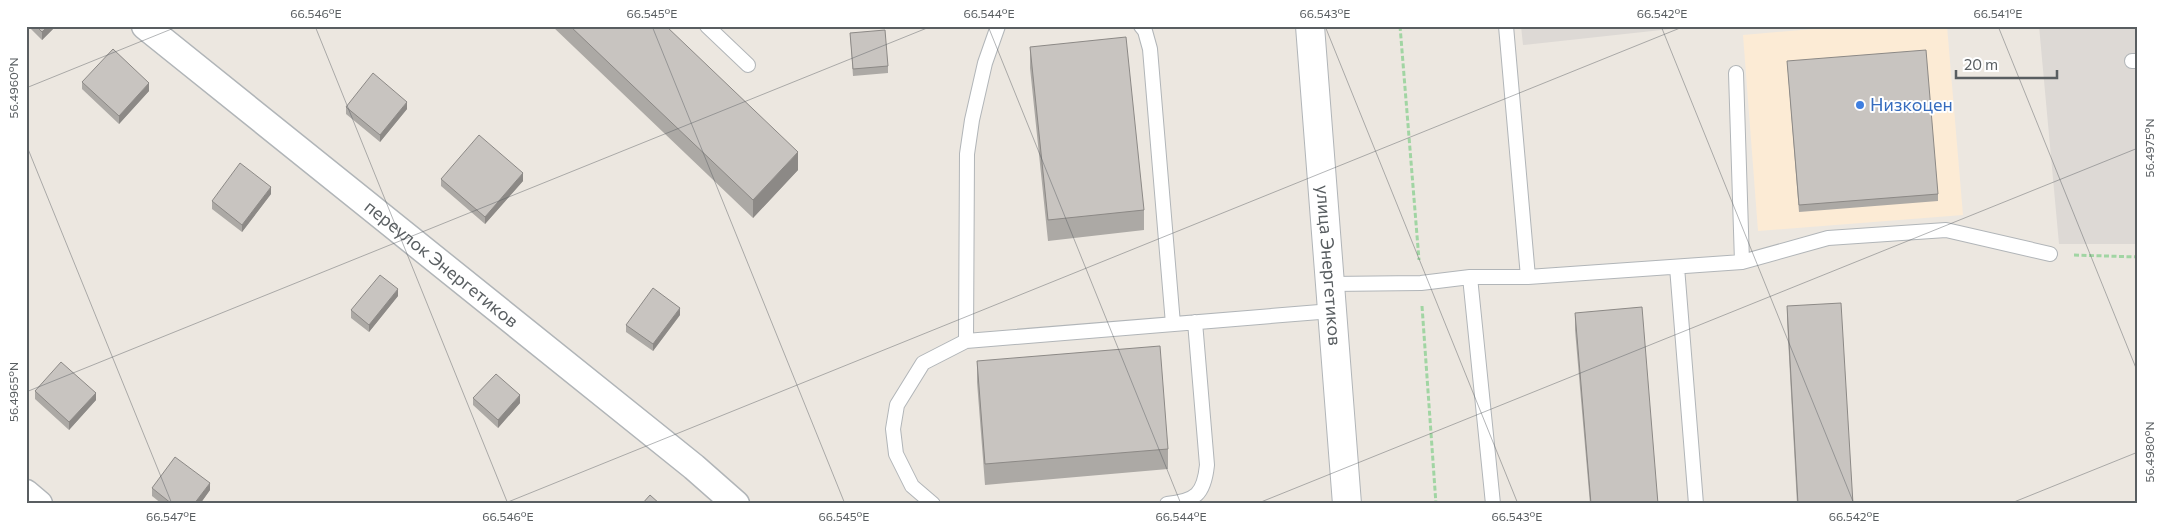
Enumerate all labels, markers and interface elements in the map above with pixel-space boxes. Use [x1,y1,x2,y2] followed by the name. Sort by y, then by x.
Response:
[290,6,342,20] text: 66.546°E
[627,6,677,20] text: 66.545°E
[963,6,1015,20] text: 66.544°E
[1300,6,1350,20] text: 66.543°E
[1637,6,1687,20] text: 66.542°E
[1974,6,2022,20] text: 66.541°E
[1956,48,2058,80] scale bar
[1964,55,1998,73] text: 20 m
[6,58,20,118] text: 56.4960°N
[1870,93,1953,115] place label: Низкоцен
[1854,99,1866,111] marker: Низкоцен
[2142,119,2156,177] text: 56.4975°N
[1312,184,1347,346] street label: улица Энергетиков
[361,195,523,332] street label: переулок Энергетиков
[6,362,20,422] text: 56.4965°N
[2142,422,2156,482] text: 56.4980°N
[146,509,196,523] text: 66.547°E
[482,509,534,523] text: 66.546°E
[819,509,869,523] text: 66.545°E
[1155,509,1207,523] text: 66.544°E
[1492,509,1542,523] text: 66.543°E
[1829,509,1879,523] text: 66.542°E

